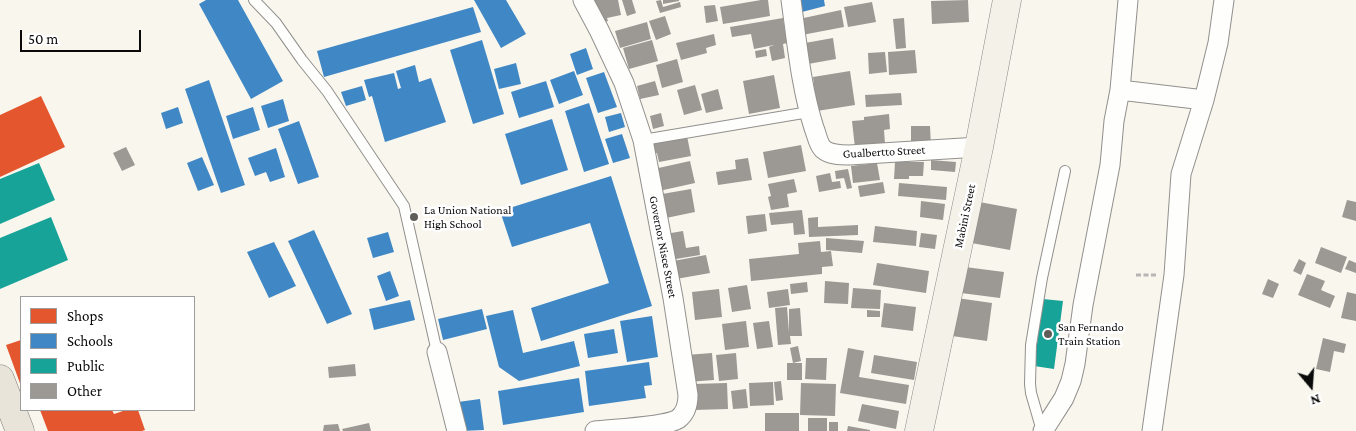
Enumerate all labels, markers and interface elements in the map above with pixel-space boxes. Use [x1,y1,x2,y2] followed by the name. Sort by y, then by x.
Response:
[22,20,144,52] scale bar
[28,31,58,47] text: 50 m
[842,143,926,161] street label: Gualbertto Street
[951,183,979,249] street label: Mabini Street
[646,195,680,299] street label: Governor Nisce Street
[424,203,511,231] place label: La Union National High School
[408,211,420,223] marker: La Union National High School
[20,296,195,411] legend
[67,308,103,324] text: Shops
[1058,320,1124,348] place label: San Fernando Train Station
[1042,328,1054,340] marker: San Fernando Train Station
[67,333,113,349] text: Schools
[67,358,104,374] text: Public
[1286,361,1336,411] north arrow
[67,383,102,399] text: Other
[1309,391,1323,409] text: N

